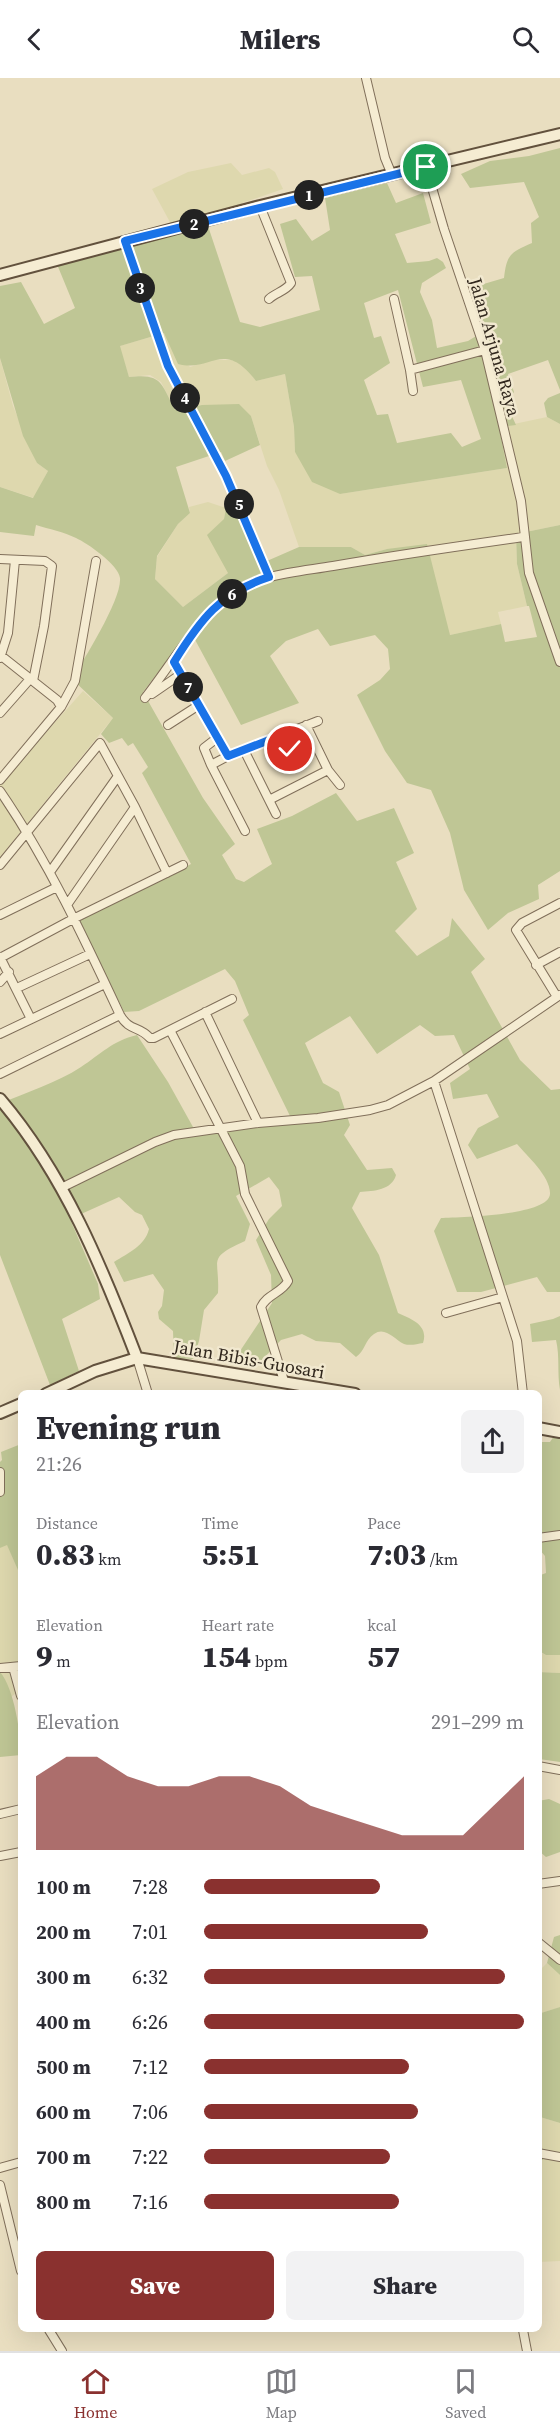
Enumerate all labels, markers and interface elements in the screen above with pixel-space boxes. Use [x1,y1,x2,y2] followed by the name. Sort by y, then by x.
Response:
[240,21,320,58] text: Milers
[18,23,51,56] icon: back
[509,23,542,56] icon: search
[400,141,451,192] pin
[409,150,442,183] icon: arrive
[294,180,324,210] pin: 1
[305,184,313,206] text: 1
[179,209,209,239] pin: 2
[190,213,198,235] text: 2
[125,273,155,303] pin: 3
[463,274,527,420] street label: Jalan Arjuna Raya
[136,277,144,299] text: 3
[170,383,200,413] pin: 4
[181,387,189,409] text: 4
[224,489,254,519] pin: 5
[235,493,243,515] text: 5
[217,579,247,609] pin: 6
[228,583,236,605] text: 6
[173,672,203,702] pin: 7
[184,676,192,698] text: 7
[264,723,315,774] pin
[273,732,306,765] icon: check
[170,1333,327,1385] street label: Jalan Bibis-Guosari
[36,1405,221,1450] text: Evening run
[461,1410,524,1473] button: share
[36,1450,82,1478] text: 21:26
[36,1512,98,1534] text: Distance
[202,1512,239,1534] text: Time
[367,1512,401,1534] text: Pace
[36,1534,95,1575] text: 0.83
[202,1534,260,1575] text: 5:51
[367,1534,426,1575] text: 7:03
[95,1548,122,1570] text: km
[426,1548,458,1570] text: /km
[36,1614,103,1636] text: Elevation
[202,1614,274,1636] text: Heart rate
[367,1614,396,1636] text: kcal
[36,1636,53,1677] text: 9
[202,1636,251,1677] text: 154
[367,1636,400,1677] text: 57
[53,1650,71,1672] text: m
[251,1650,288,1672] text: bpm
[36,1708,120,1736] text: Elevation
[431,1708,524,1736] text: 291–299 m
[36,1873,91,1901] text: 100 m
[132,1873,168,1901] text: 7:28
[36,1918,91,1946] text: 200 m
[132,1918,168,1946] text: 7:01
[36,1963,91,1991] text: 300 m
[132,1963,168,1991] text: 6:32
[36,2008,91,2036] text: 400 m
[132,2008,168,2036] text: 6:26
[36,2053,91,2081] text: 500 m
[132,2053,168,2081] text: 7:12
[36,2098,91,2126] text: 600 m
[132,2098,168,2126] text: 7:06
[36,2143,91,2171] text: 700 m
[132,2143,168,2171] text: 7:22
[36,2188,91,2216] text: 800 m
[132,2188,168,2216] text: 7:16
[36,2251,274,2320] button: Save
[286,2251,524,2320] button: Share
[74,2365,117,2423] tab: Home
[265,2365,298,2423] tab: Map
[445,2365,486,2423] tab: Saved

